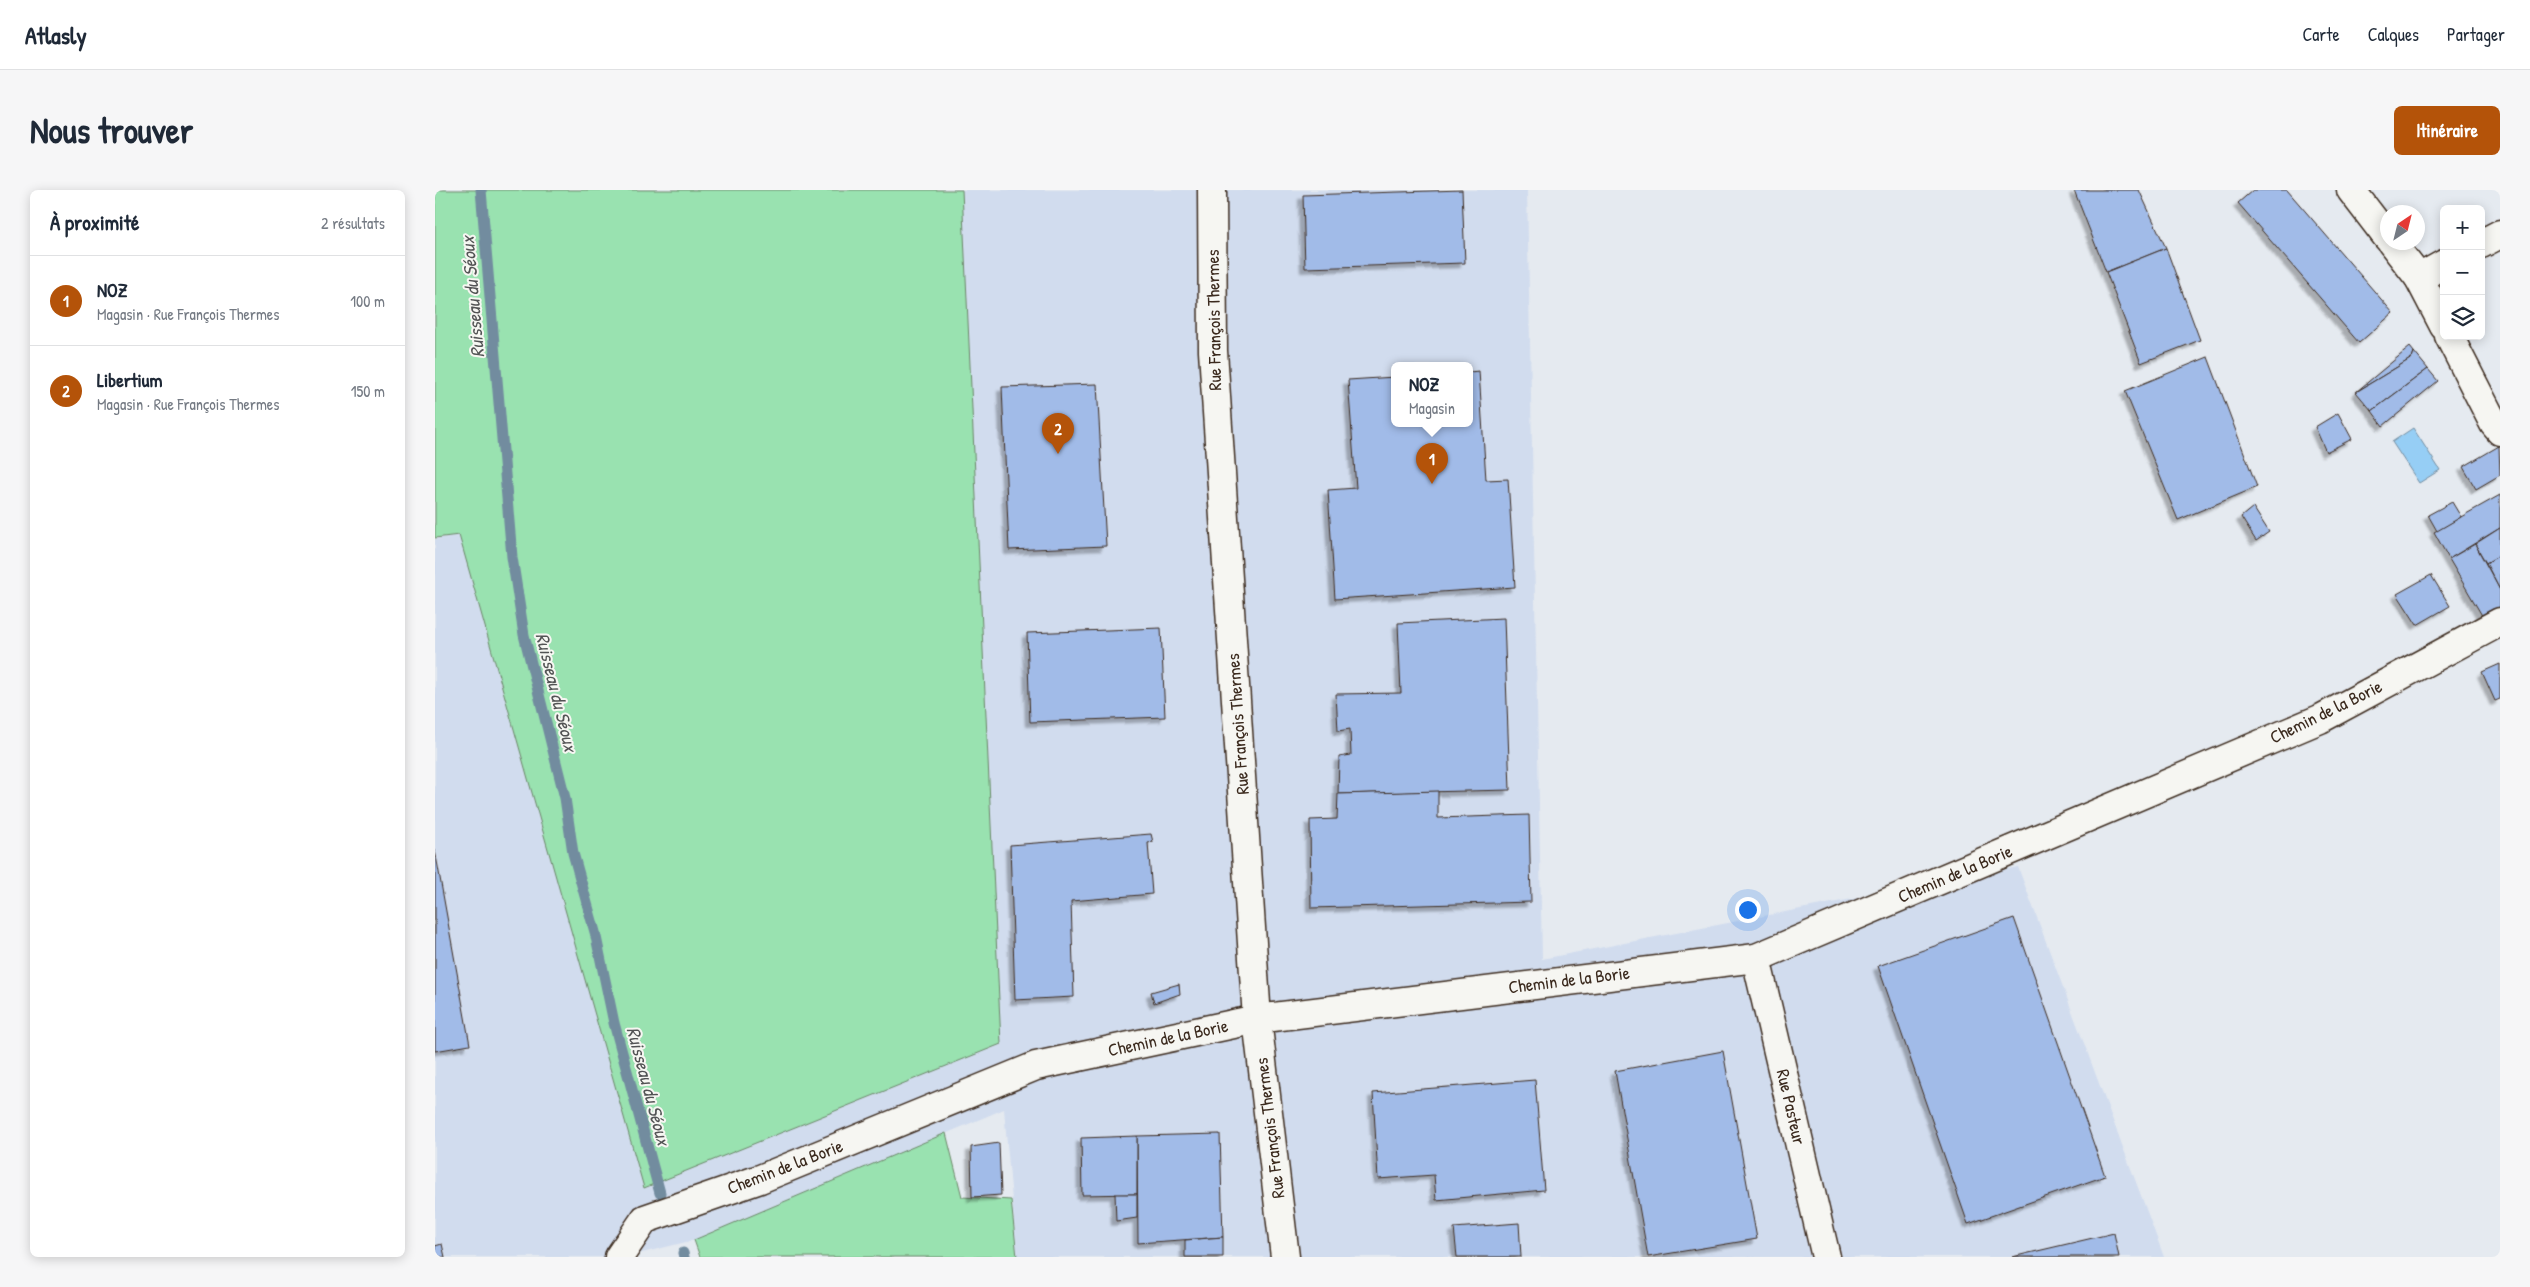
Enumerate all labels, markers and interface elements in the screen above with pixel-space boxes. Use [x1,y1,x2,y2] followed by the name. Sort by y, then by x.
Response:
[25,19,87,51] text: Atlasly
[2302,22,2340,47] text: Carte
[2368,22,2419,47] text: Calques
[2447,22,2505,47] text: Partager
[2394,106,2500,155] button: Itinéraire
[30,107,193,154] text: Nous trouver
[2380,205,2425,250] north arrow
[2440,205,2485,340] map controls
[2440,205,2485,250] button: +
[50,208,139,237] text: À proximité
[321,212,385,234] text: 2 résultats
[454,234,490,359] water label: Ruisseau du Séoux
[1200,249,1227,391] street label: Rue François Thermes
[2440,250,2485,295] button: −
[97,277,127,303] text: NOZ
[63,290,69,312] text: 1
[350,290,385,312] text: 100 m
[2440,295,2485,340] button: layers
[97,303,279,325] text: Magasin · Rue François Thermes
[1391,362,1473,427] popup
[97,367,162,393] text: Libertium
[1409,371,1439,397] text: NOZ
[62,380,70,402] text: 2
[351,380,385,402] text: 150 m
[97,393,279,415] text: Magasin · Rue François Thermes
[1409,397,1455,419] text: Magasin
[1042,413,1074,454] pin: 2
[1416,443,1448,484] pin: 1
[530,630,585,756] water label: Ruisseau du Séoux
[1220,653,1255,795] street label: Rue François Thermes
[2265,674,2386,750] street label: Chemin de la Borie
[1894,838,2016,909] street label: Chemin de la Borie
[1735,897,1761,923] your location
[1507,960,1631,999] street label: Chemin de la Borie
[1106,1013,1230,1062] street label: Chemin de la Borie
[621,1024,678,1149] water label: Ruisseau du Séoux
[1248,1056,1291,1200] street label: Rue François Thermes
[1771,1067,1812,1147] street label: Rue Pasteur
[723,1133,846,1200] street label: Chemin de la Borie

